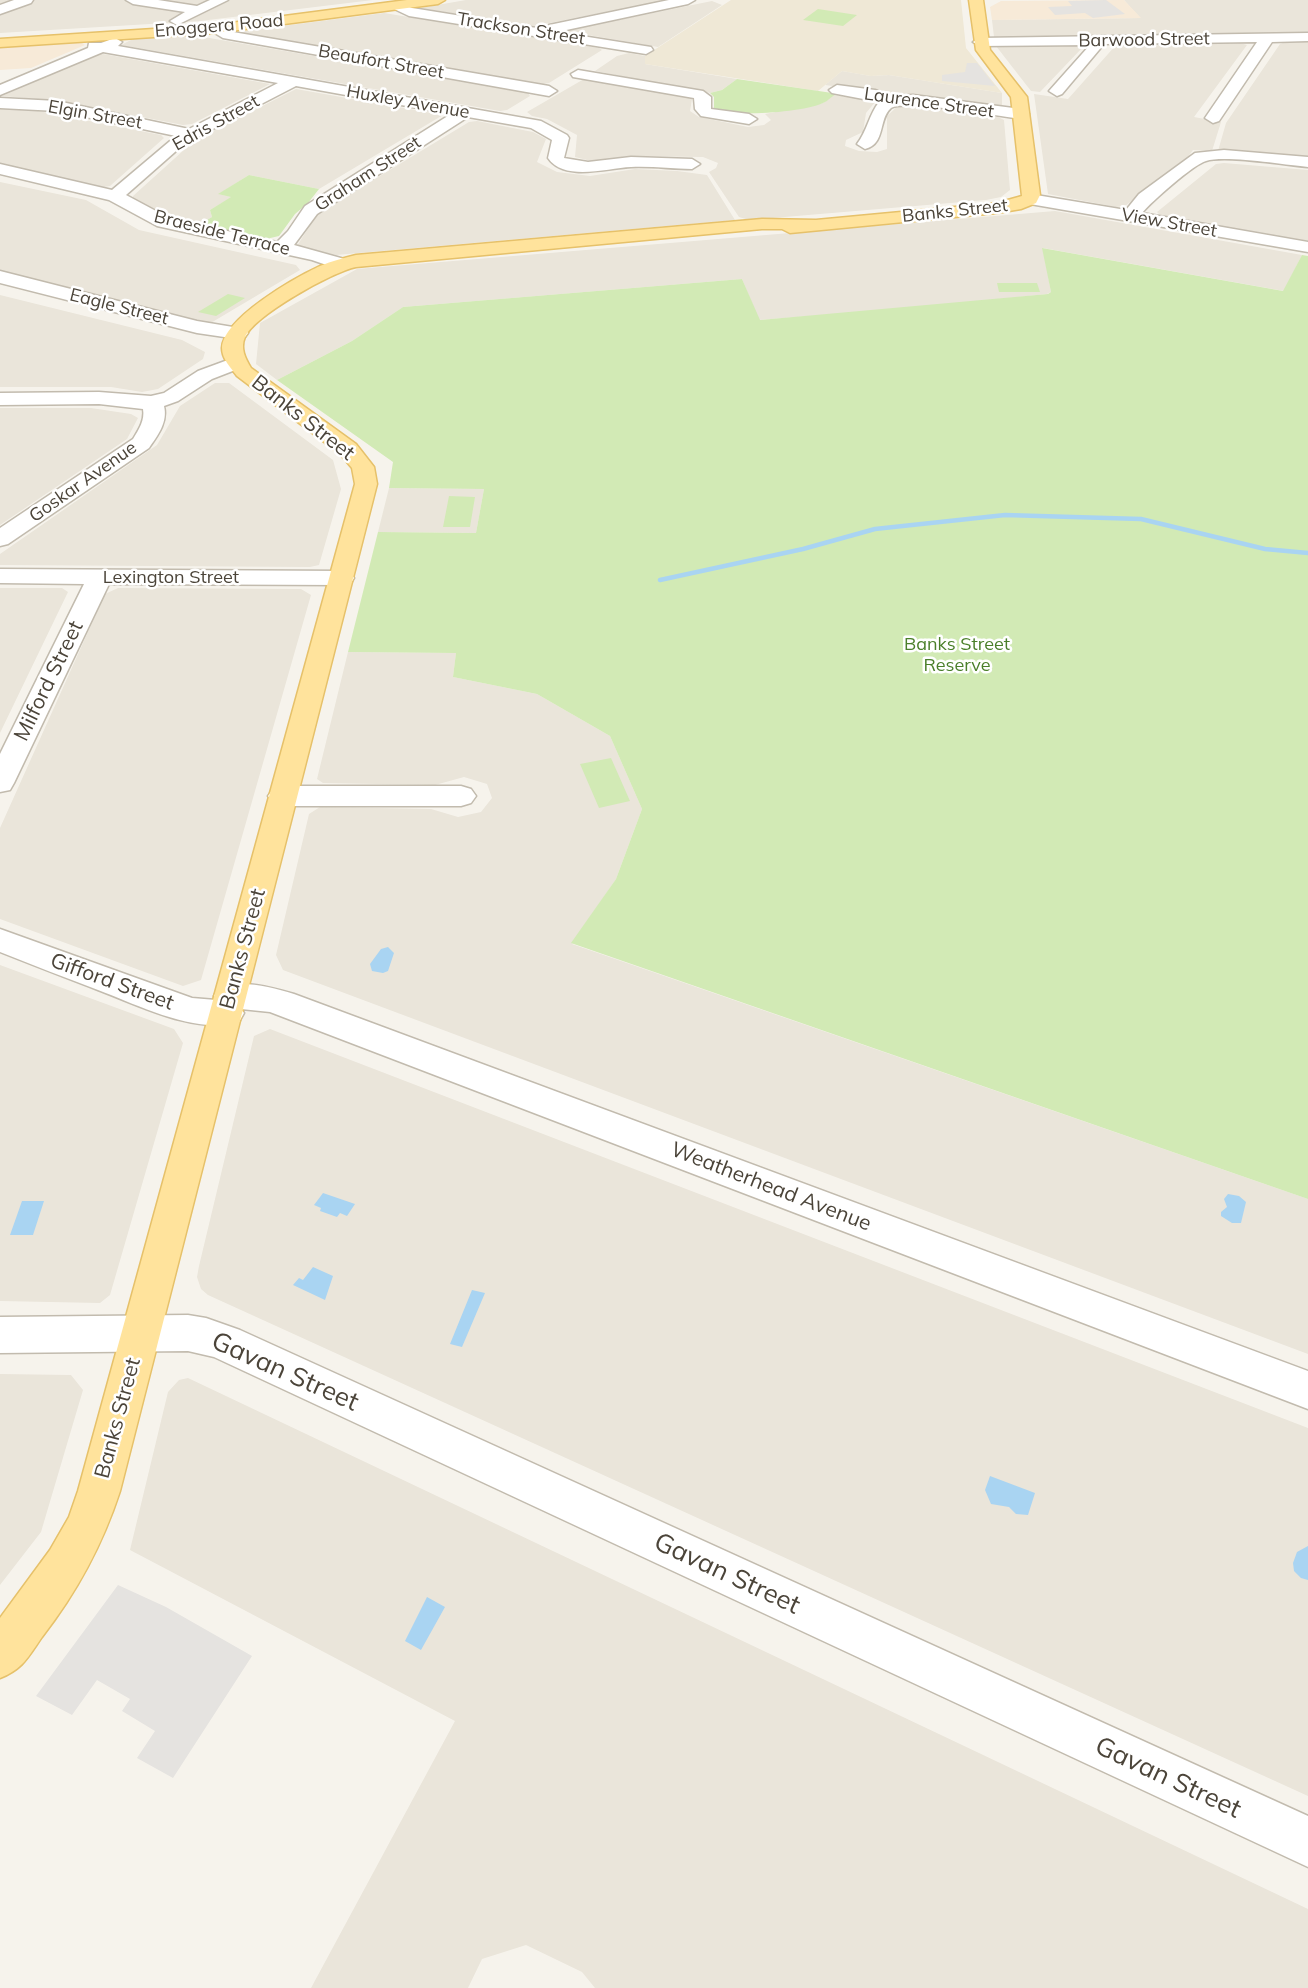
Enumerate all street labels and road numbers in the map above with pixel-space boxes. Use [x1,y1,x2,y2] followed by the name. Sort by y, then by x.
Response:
[456,8,586,50] street label: Trackson Street
[154,10,284,42] street label: Enoggera Road
[1078,28,1210,52] street label: Barwood Street
[317,40,445,84] street label: Beaufort Street
[345,81,471,123] street label: Huxley Avenue
[863,83,995,123] street label: Laurence Street
[169,90,263,156] street label: Edris Street
[46,96,144,134] street label: Elgin Street
[311,132,425,216] street label: Graham Street
[901,195,1009,227] street label: Banks Street
[1120,204,1218,242] street label: View Street
[152,206,292,260] street label: Braeside Terrace
[68,284,170,330] street label: Eagle Street
[246,370,360,466] street label: Banks Street
[25,437,141,527] street label: Goskar Avenue
[103,567,239,589] street label: Lexington Street
[9,617,89,745] street label: Milford Street
[215,886,271,1012] street label: Banks Street
[47,948,177,1016] street label: Gifford Street
[667,1137,875,1237] street label: Weatherhead Avenue
[207,1326,363,1418] street label: Gavan Street
[90,1355,146,1481] street label: Banks Street
[649,1527,805,1621] street label: Gavan Street
[1090,1731,1246,1825] street label: Gavan Street

